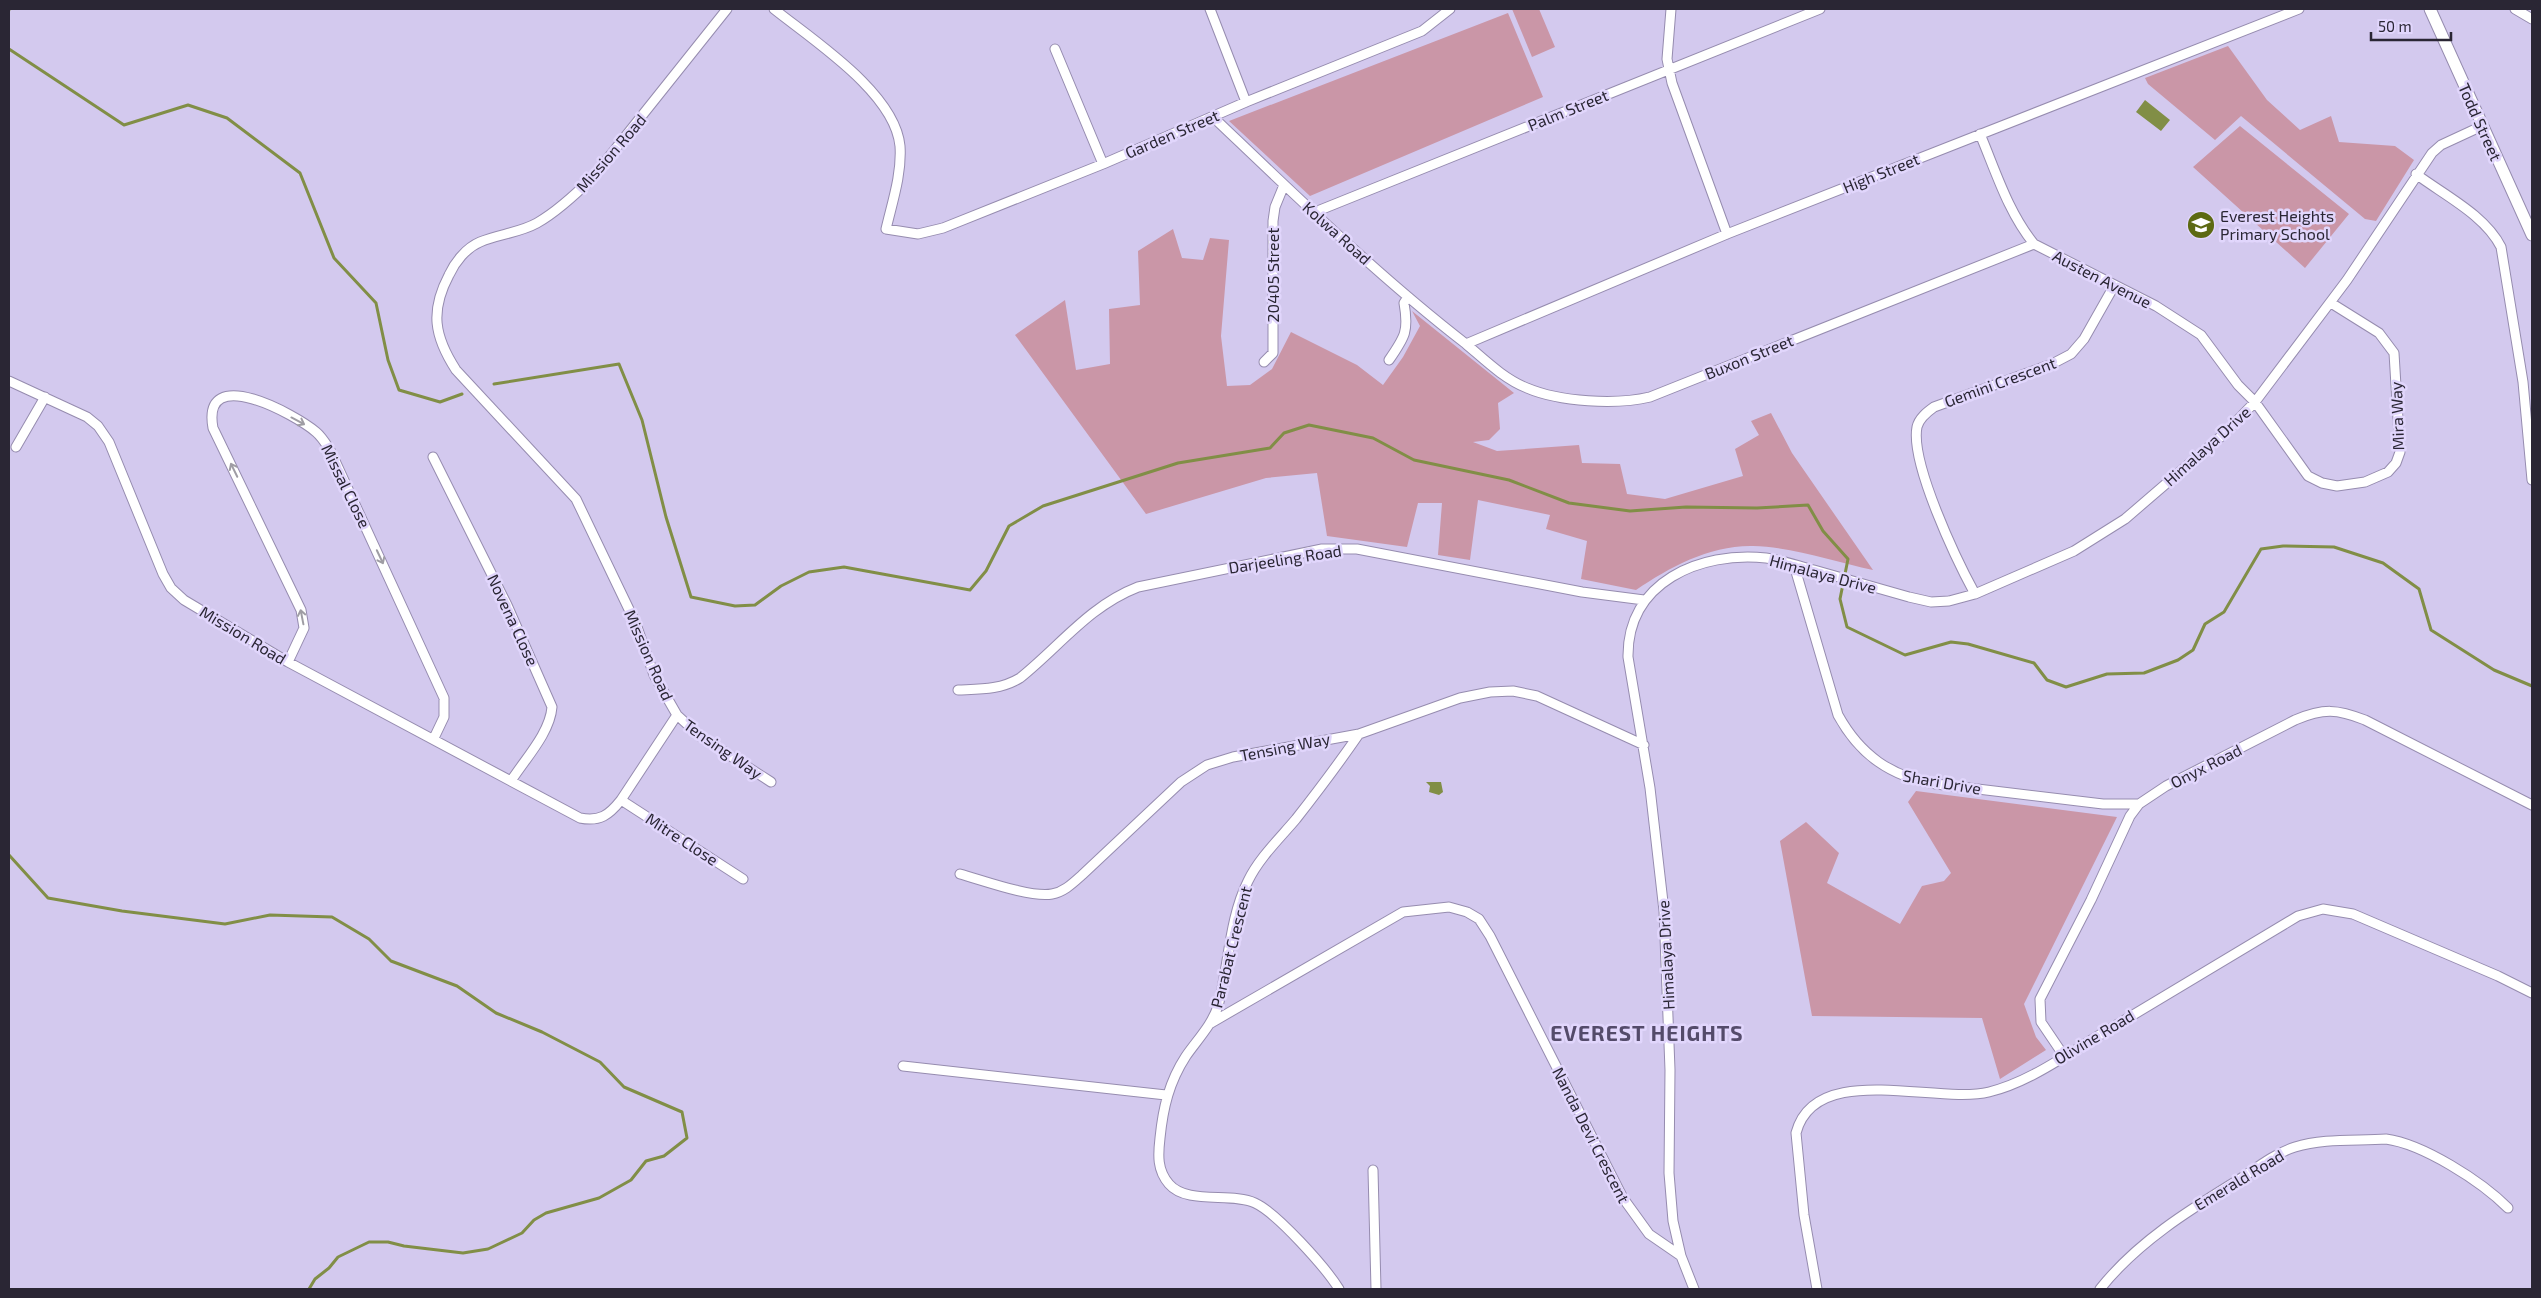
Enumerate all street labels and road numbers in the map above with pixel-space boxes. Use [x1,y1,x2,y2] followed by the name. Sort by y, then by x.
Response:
[2455,80,2506,164] street label: Todd Street
[1525,85,1611,134] street label: Palm Street
[1122,105,1222,162] street label: Garden Street
[572,110,650,196] street label: Mission Road
[1840,149,1922,197] street label: High Street
[1299,197,1375,268] street label: Kolwa Road
[1263,228,1282,322] street label: 20405 Street
[2050,246,2155,312] street label: Austen Avenue
[1702,330,1796,383] street label: Buxon Street
[1942,353,2058,410] street label: Gemini Crescent
[2386,381,2407,451] street label: Mira Way
[2160,402,2254,489] street label: Himalaya Drive
[318,441,375,531] street label: Missal Close
[1227,540,1343,578] street label: Darjeeling Road
[1768,550,1879,597] street label: Himalaya Drive
[484,571,543,668] street label: Novena Close
[197,601,290,668] street label: Mission Road
[621,607,678,703] street label: Mission Road
[680,715,767,783] street label: Tensing Way
[1238,728,1332,765] street label: Tensing Way
[2167,740,2245,792] street label: Onyx Road
[1902,765,1983,798] street label: Shari Drive
[643,808,722,869] street label: Mitre Close
[1206,884,1255,1010] street label: Parabat Crescent
[1653,900,1678,1010] street label: Himalaya Drive
[2050,1005,2137,1068] street label: Olivine Road
[1549,1064,1634,1206] street label: Nanda Devi Crescent
[2191,1145,2287,1214] street label: Emerald Road

